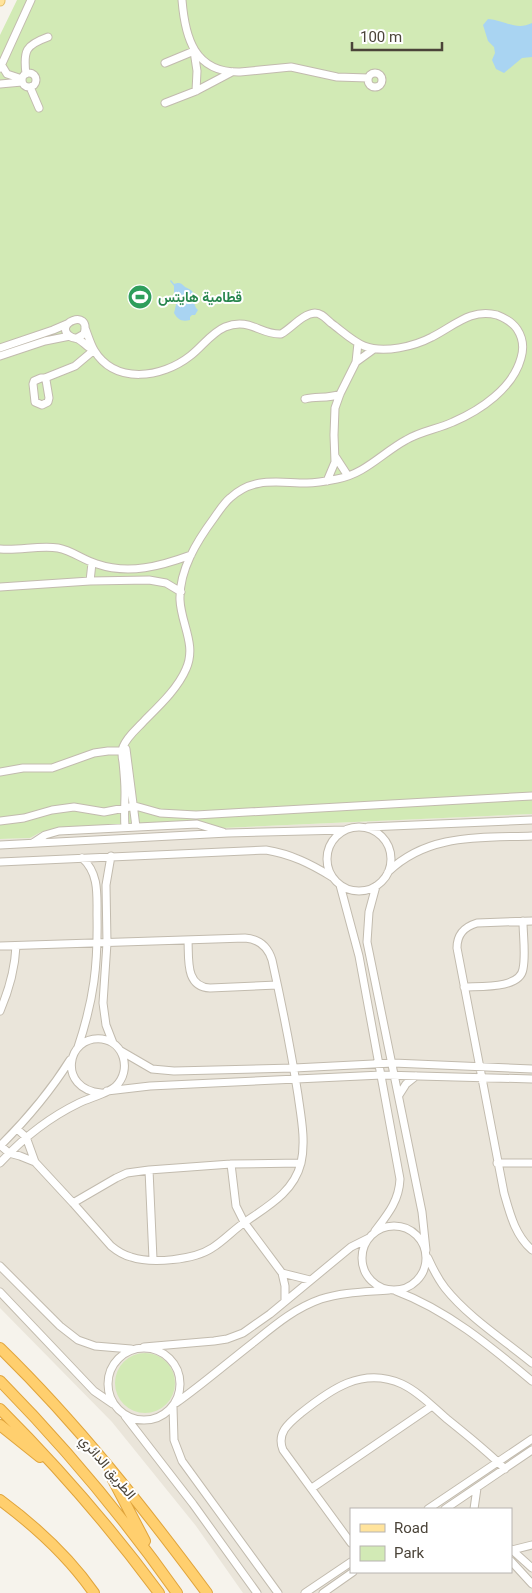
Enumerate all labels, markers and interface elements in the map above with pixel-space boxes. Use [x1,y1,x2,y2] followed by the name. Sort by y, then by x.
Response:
[352,20,442,52] scale bar
[360,28,402,46] text: 100 m
[127,284,153,310] sports icon: قطامية هايتس
[158,289,242,306] place label: قطامية هايتس
[74,1432,139,1505] street label: الطريق الدائري
[350,1508,512,1573] legend
[394,1519,428,1537] text: Road
[394,1544,425,1562] text: Park

